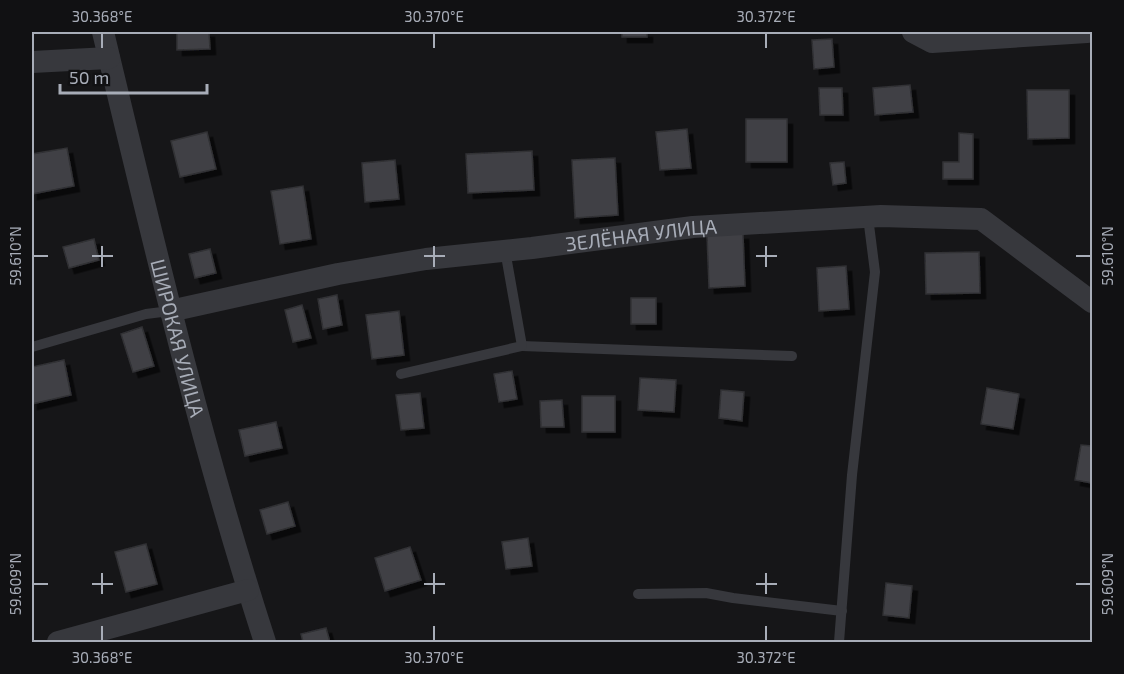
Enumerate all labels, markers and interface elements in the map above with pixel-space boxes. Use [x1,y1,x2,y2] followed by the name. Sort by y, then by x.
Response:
[72,7,132,25] text: 30.368°E
[404,7,464,25] text: 30.370°E
[736,7,796,25] text: 30.372°E
[60,57,207,95] scale bar
[69,66,109,88] text: 50 m
[564,214,718,256] street label: ЗЕЛЁНАЯ УЛИЦА
[6,226,24,286] text: 59.610°N
[1098,226,1116,286] text: 59.610°N
[146,256,210,420] street label: ШИРОКАЯ УЛИЦА
[6,553,24,615] text: 59.609°N
[1098,553,1116,615] text: 59.609°N
[72,648,132,666] text: 30.368°E
[404,648,464,666] text: 30.370°E
[736,648,796,666] text: 30.372°E

